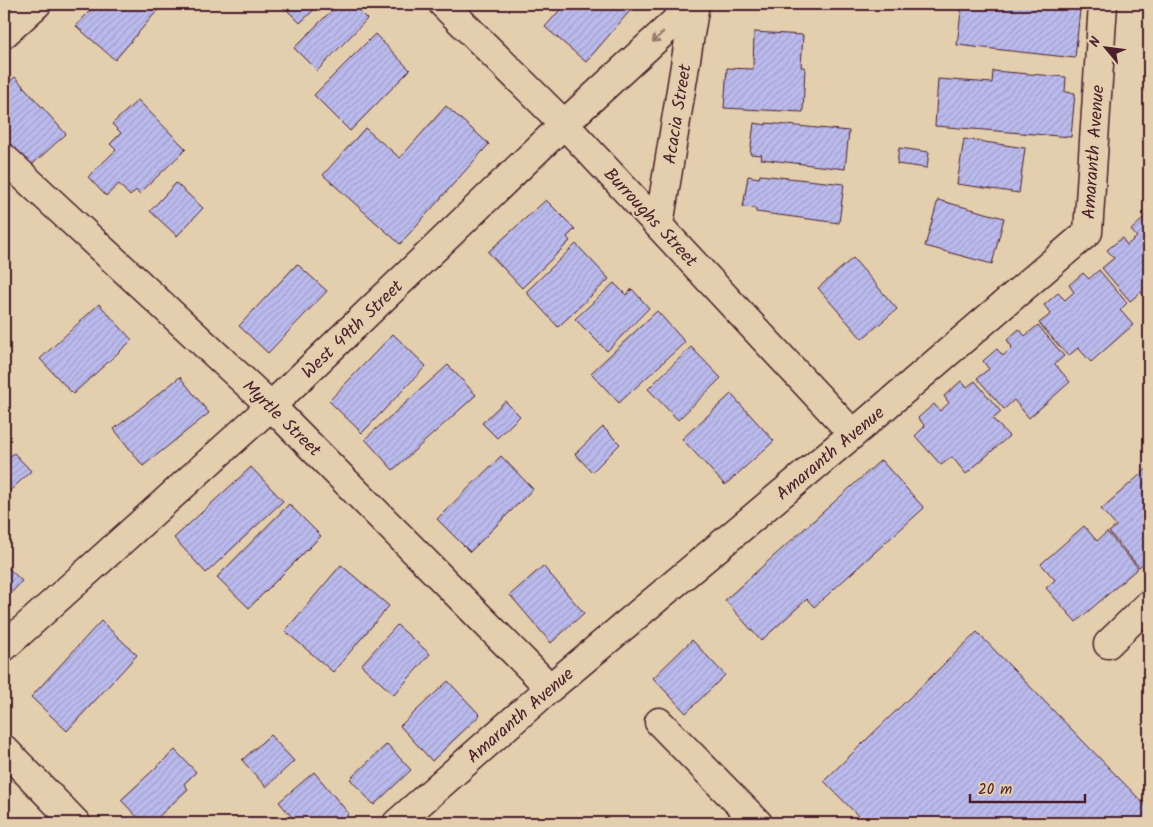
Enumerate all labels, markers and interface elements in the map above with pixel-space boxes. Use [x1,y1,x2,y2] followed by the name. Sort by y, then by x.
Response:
[1080,22,1130,72] north arrow
[652,31,664,43] one-way arrow
[1084,33,1107,51] text: N
[656,61,701,166] street label: Acacia Street
[1075,84,1114,220] street label: Amaranth Avenue
[596,161,705,275] street label: Burroughs Street
[295,273,411,386] street label: West 49th Street
[235,374,328,465] street label: Myrtle Street
[770,400,892,508] street label: Amaranth Avenue
[461,661,581,771] street label: Amaranth Avenue
[970,772,1086,804] scale bar
[978,778,1012,802] text: 20 m

